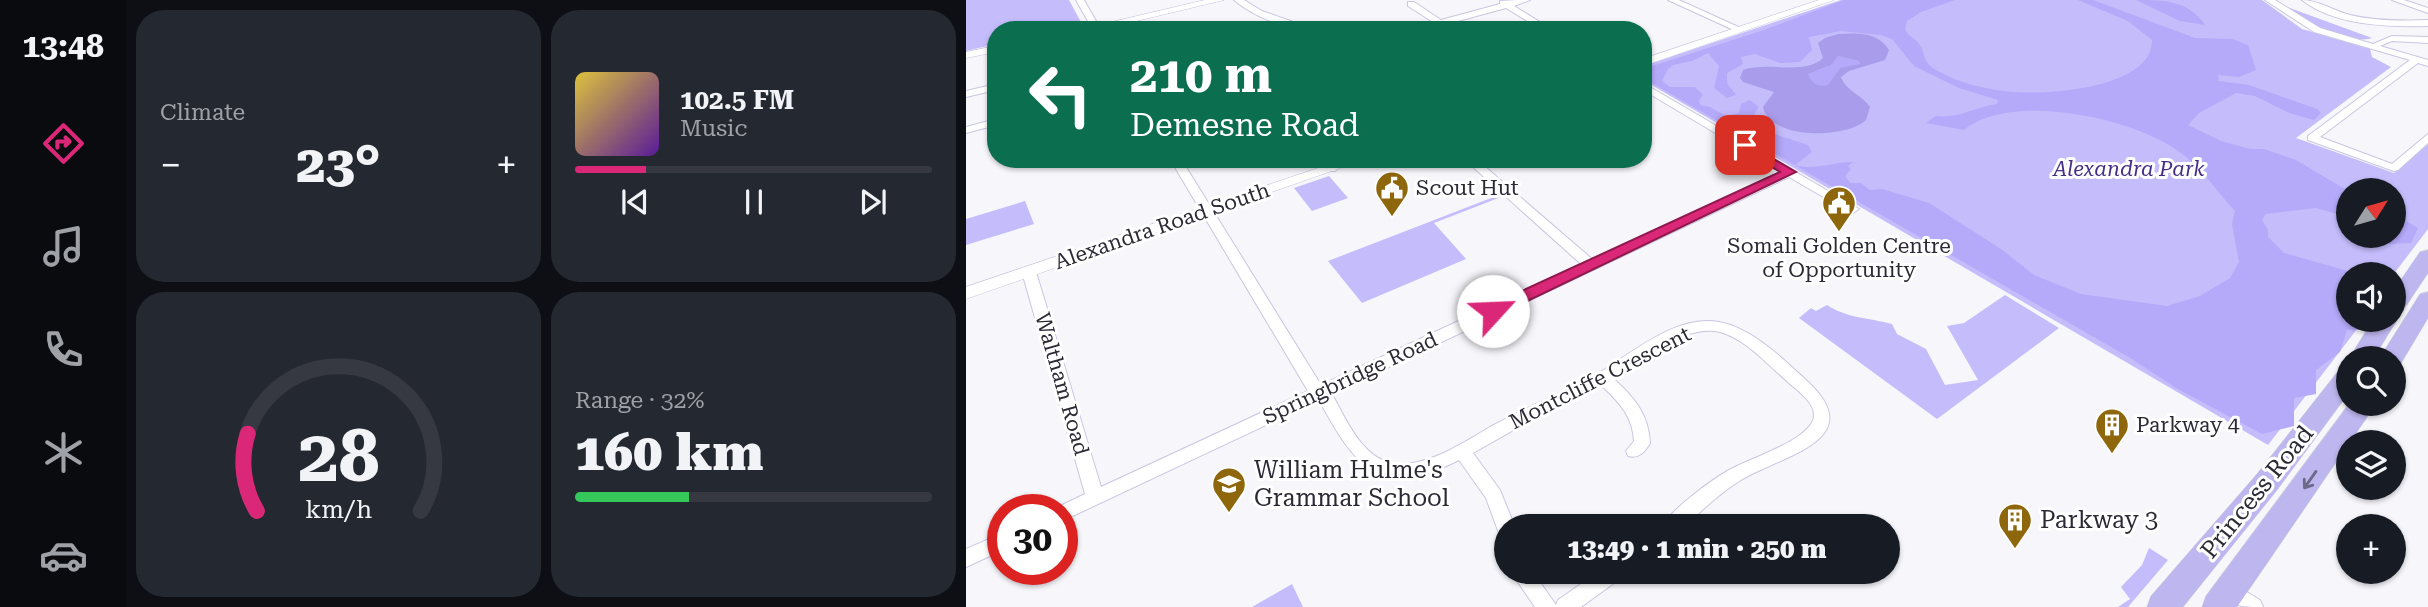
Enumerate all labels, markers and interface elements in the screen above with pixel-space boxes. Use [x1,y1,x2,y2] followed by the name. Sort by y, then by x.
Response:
[22,27,104,65] text: 13:48
[1130,47,1272,104] text: 210 m
[1015,49,1106,140] icon: left
[680,85,794,115] text: 102.5 FM
[160,99,245,126] text: Climate
[1130,106,1359,144] text: Demesne Road
[680,115,747,142] text: Music
[1715,115,1775,175] pin
[39,119,88,168] icon: directions
[1726,126,1764,164] icon: arrive
[296,134,381,195] text: 23°
[160,143,181,187] text: −
[496,143,517,187] text: +
[2051,157,2205,181] park label: Alexandra Park
[1373,169,1411,218] public building icon: Scout Hut
[1416,176,1519,200] place label: Scout Hut
[1051,178,1273,274] street label: Alexandra Road South
[2336,178,2406,248] north arrow
[2336,178,2406,584] map controls
[616,183,654,221] icon: previous
[735,183,773,221] icon: pause
[854,183,892,221] icon: next
[1820,184,1858,233] public building icon: Somali Golden Centre of Opportunity
[39,222,88,271] icon: music
[1727,234,1951,282] place label: Somali Golden Centre of Opportunity
[2336,262,2406,332] button: sound
[1456,274,1530,348] position arrow
[1030,310,1094,459] street label: Waltham Road
[1505,322,1695,434] street label: Montcliffe Crescent
[39,325,88,374] icon: phone
[1259,327,1442,429] street label: Springbridge Road
[2336,346,2406,416] button: search
[575,387,704,414] text: Range · 32%
[2093,406,2131,455] building icon: Parkway 4
[2136,413,2240,437] place label: Parkway 4
[298,414,379,499] text: 28
[2195,420,2319,564] street label: Princess Road
[575,422,763,483] text: 160 km
[39,428,88,477] icon: climate
[2336,430,2406,500] button: layers
[1254,456,1449,512] place label: William Hulme's Grammar School
[1210,465,1248,514] school or university icon: William Hulme's Grammar School
[2303,470,2317,489] one-way arrow
[305,494,372,523] text: km/h
[987,494,1078,585] speed limit sign: 30
[1996,501,2034,550] building icon: Parkway 3
[2040,506,2158,534] place label: Parkway 3
[2336,514,2406,584] button: +
[39,531,88,580] icon: car
[1567,534,1827,564] text: 13:49 · 1 min · 250 m

